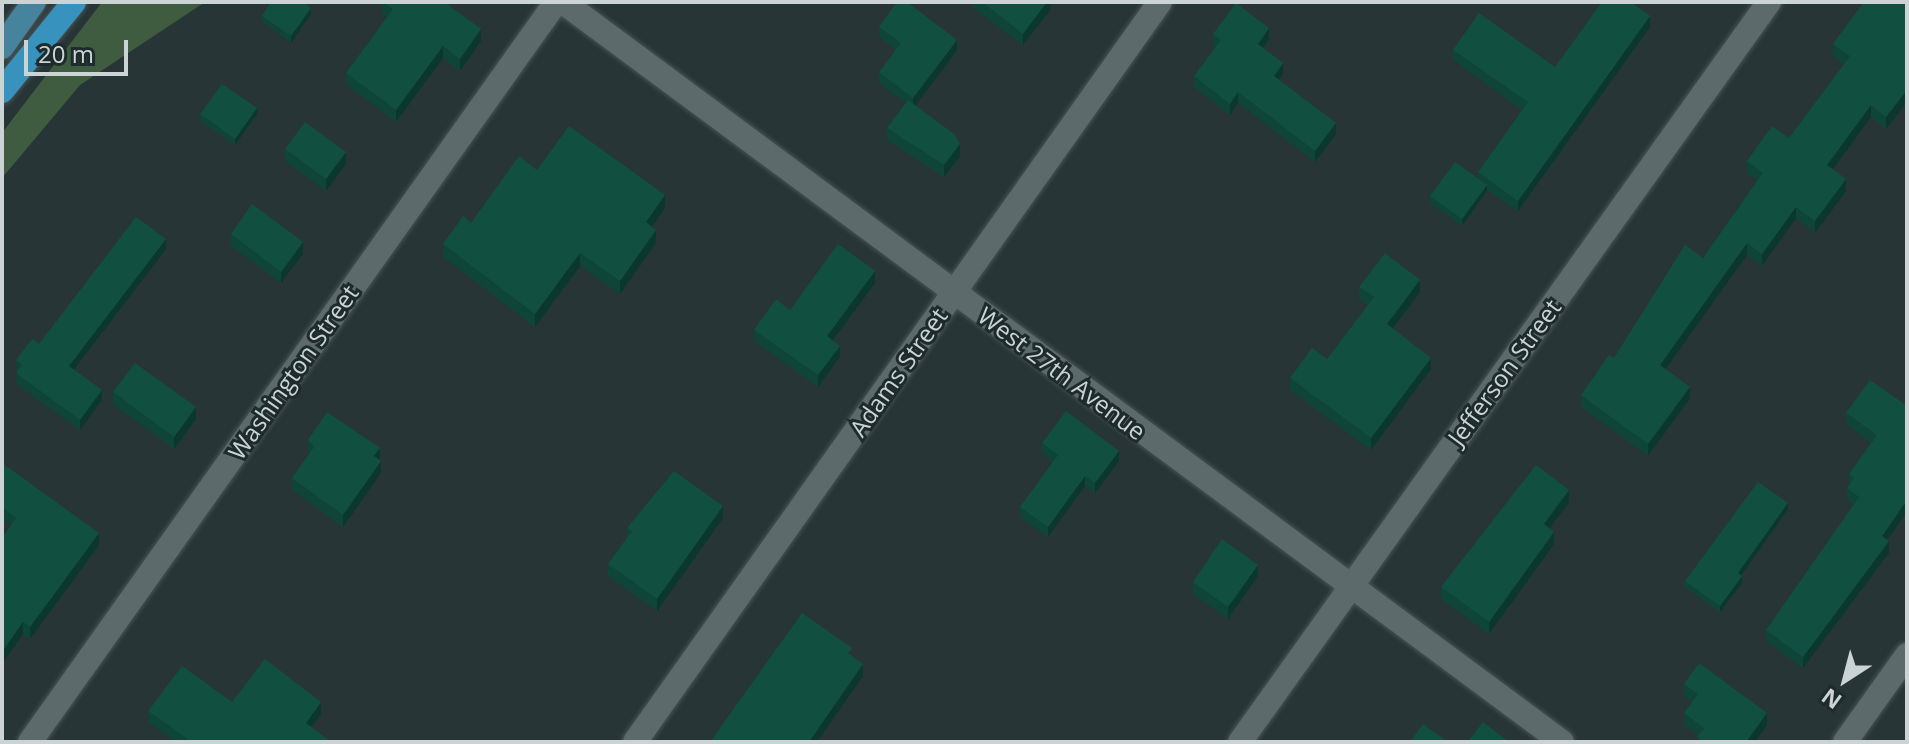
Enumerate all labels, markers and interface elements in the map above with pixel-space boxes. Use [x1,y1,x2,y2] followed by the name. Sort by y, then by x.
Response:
[28,24,132,74] scale bar
[38,37,94,70] text: 20 m
[222,279,364,465] street label: Washington Street
[1441,293,1567,451] street label: Jefferson Street
[973,301,1151,445] street label: West 27th Avenue
[843,302,953,442] street label: Adams Street
[1805,640,1885,720] north arrow
[1815,682,1847,717] text: N

